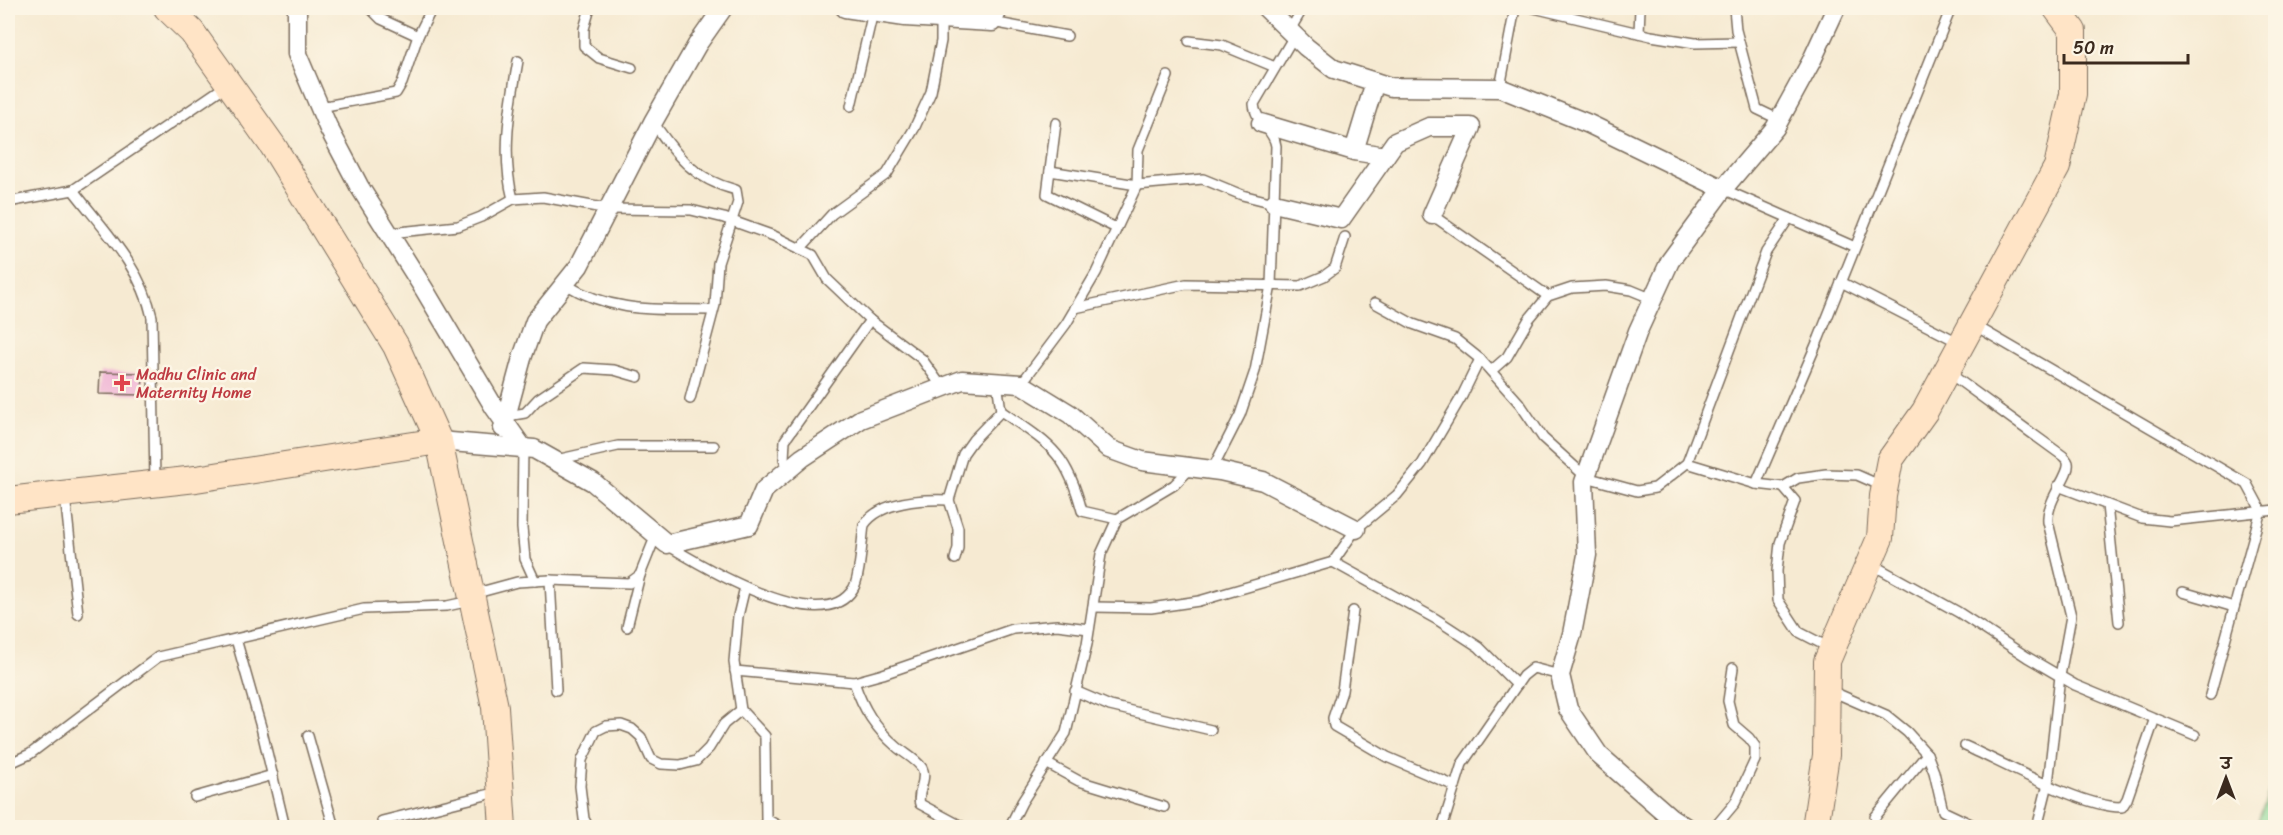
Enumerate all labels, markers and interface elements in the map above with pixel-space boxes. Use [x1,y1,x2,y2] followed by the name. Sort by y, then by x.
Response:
[2064,27,2188,65] scale bar
[2073,32,2114,64] text: 50 m
[136,360,258,407] place label: Madhu Clinic and Maternity Home
[113,374,131,392] marker: Madhu Clinic and Maternity Home
[2196,748,2256,808] north arrow
[2219,749,2233,778] text: उ

